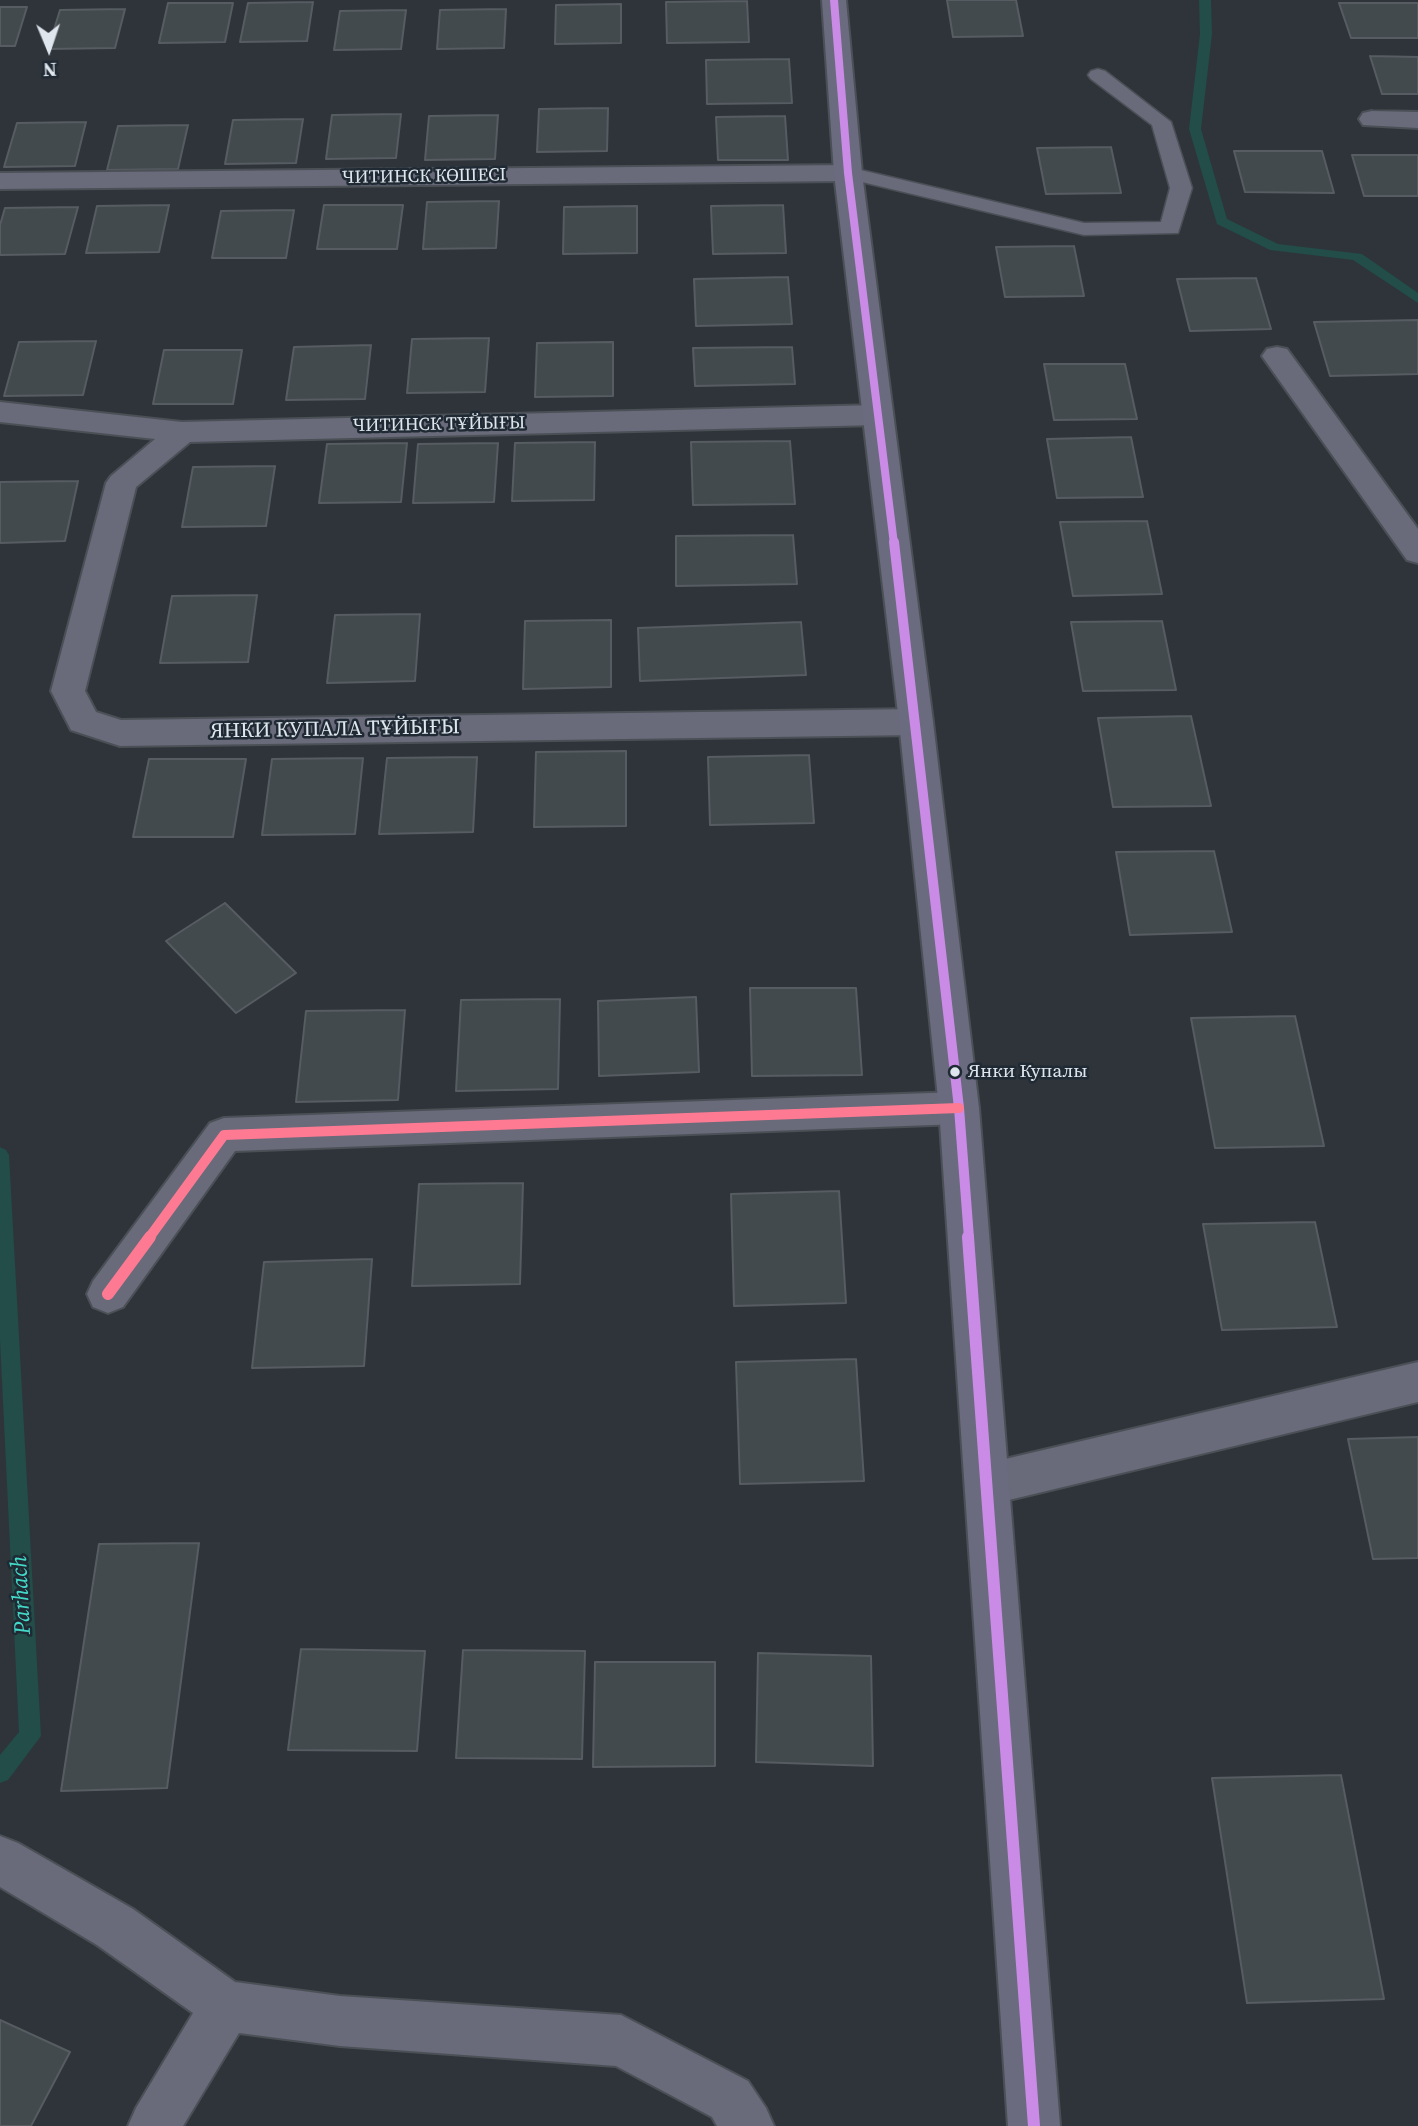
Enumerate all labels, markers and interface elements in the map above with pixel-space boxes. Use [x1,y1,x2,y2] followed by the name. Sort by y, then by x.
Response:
[14,14,84,84] north arrow
[42,57,57,83] text: N
[342,165,506,189] street label: ЧИТИНСК КӨШЕСІ
[352,413,526,437] street label: ЧИТИНСК ТҰЙЫҒЫ
[210,715,460,745] street label: ЯНКИ КУПАЛА ТҰЙЫҒЫ
[968,1061,1087,1083] place label: Янки Купалы
[948,1065,962,1079] marker: Янки Купалы
[6,1555,38,1635] water label: Parhach

